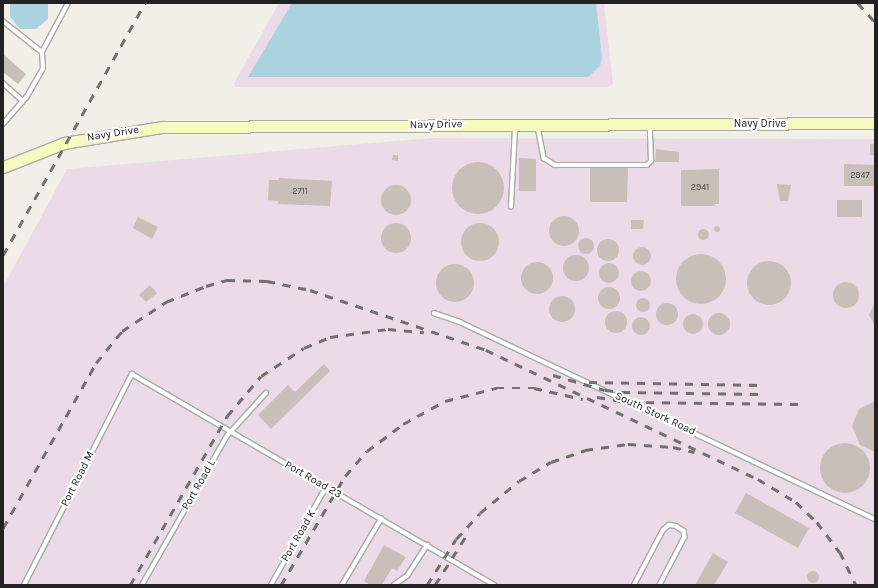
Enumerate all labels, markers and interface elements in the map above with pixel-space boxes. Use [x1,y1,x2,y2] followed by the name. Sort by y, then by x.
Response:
[734,117,786,131] street label: Navy Drive
[410,118,462,132] street label: Navy Drive
[86,123,140,145] street label: Navy Drive
[850,170,870,180] house number: 2947
[691,182,709,192] house number: 2941
[292,186,308,196] house number: 2711
[613,390,697,438] street label: South Stork Road
[58,449,98,509] street label: Port Road M
[179,457,219,513] street label: Port Road L
[282,458,344,502] street label: Port Road 23
[279,508,319,564] street label: Port Road K

